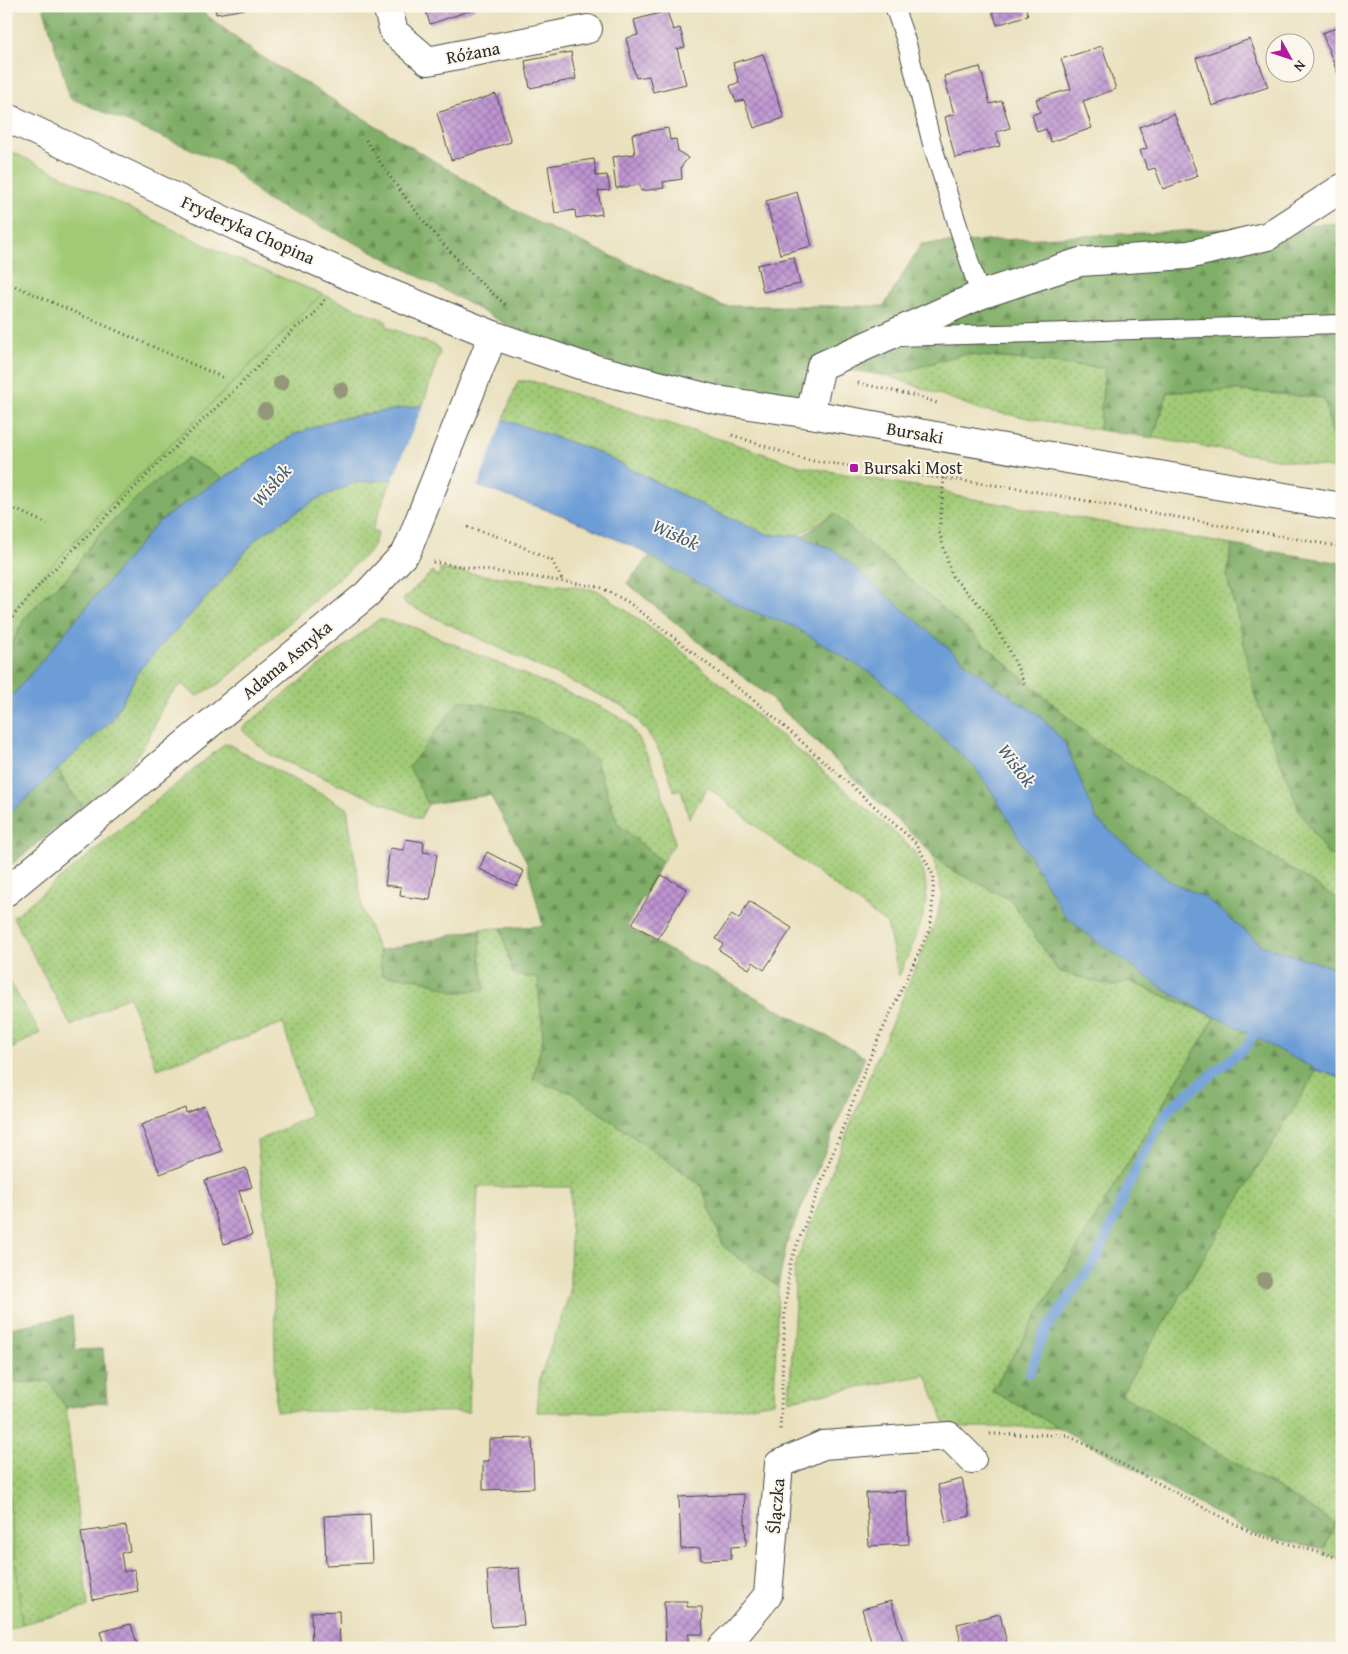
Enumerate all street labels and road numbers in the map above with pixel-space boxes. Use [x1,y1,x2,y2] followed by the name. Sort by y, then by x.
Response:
[444,34,503,71] street label: Różana
[177,188,320,271] street label: Fryderyka Chopina
[885,414,946,451] street label: Bursaki
[235,613,338,706] street label: Adama Asnyka
[760,1476,791,1535] street label: Ślączka

